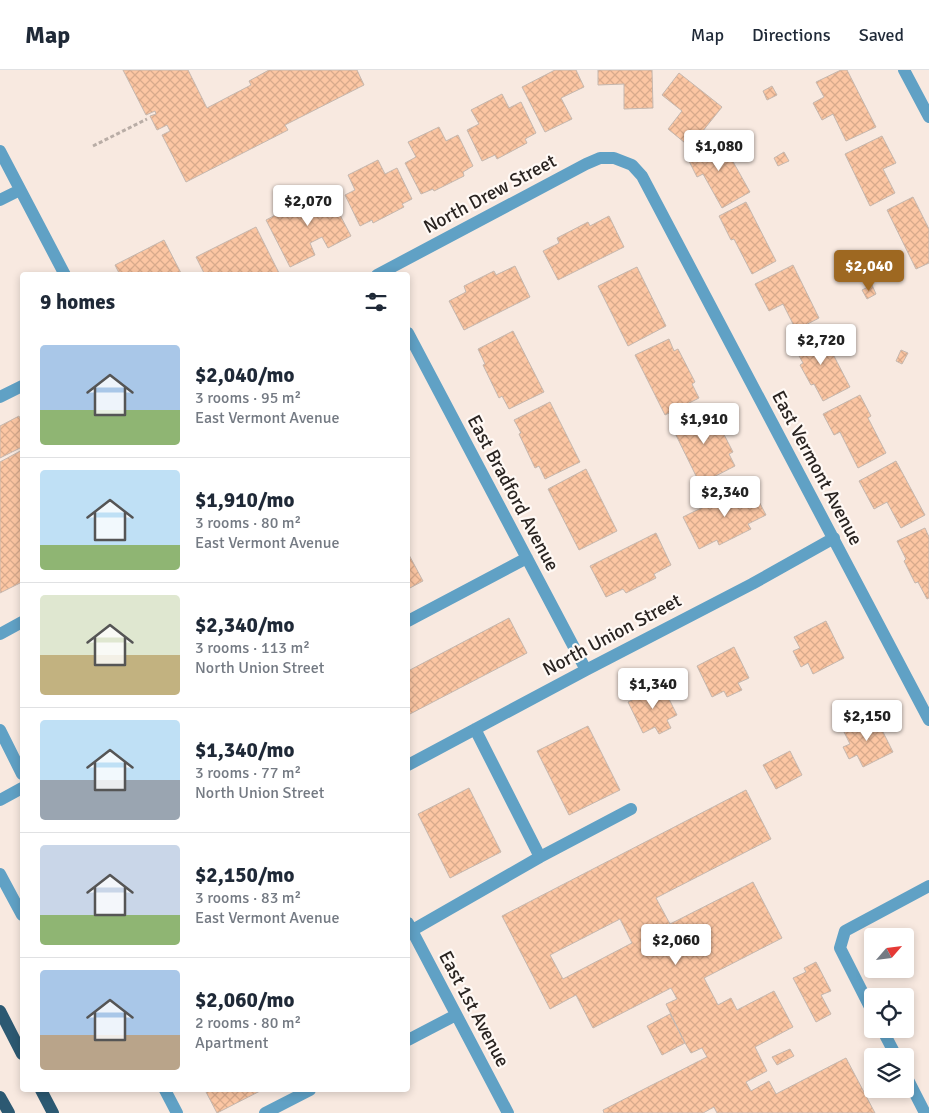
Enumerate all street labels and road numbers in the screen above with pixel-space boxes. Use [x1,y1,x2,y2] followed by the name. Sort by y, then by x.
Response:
[419,149,561,239] street label: North Drew Street
[766,387,868,549] street label: East Vermont Avenue
[462,411,564,575] street label: East Bradford Avenue
[539,588,686,682] street label: North Union Street
[433,947,515,1071] street label: East 1st Avenue

